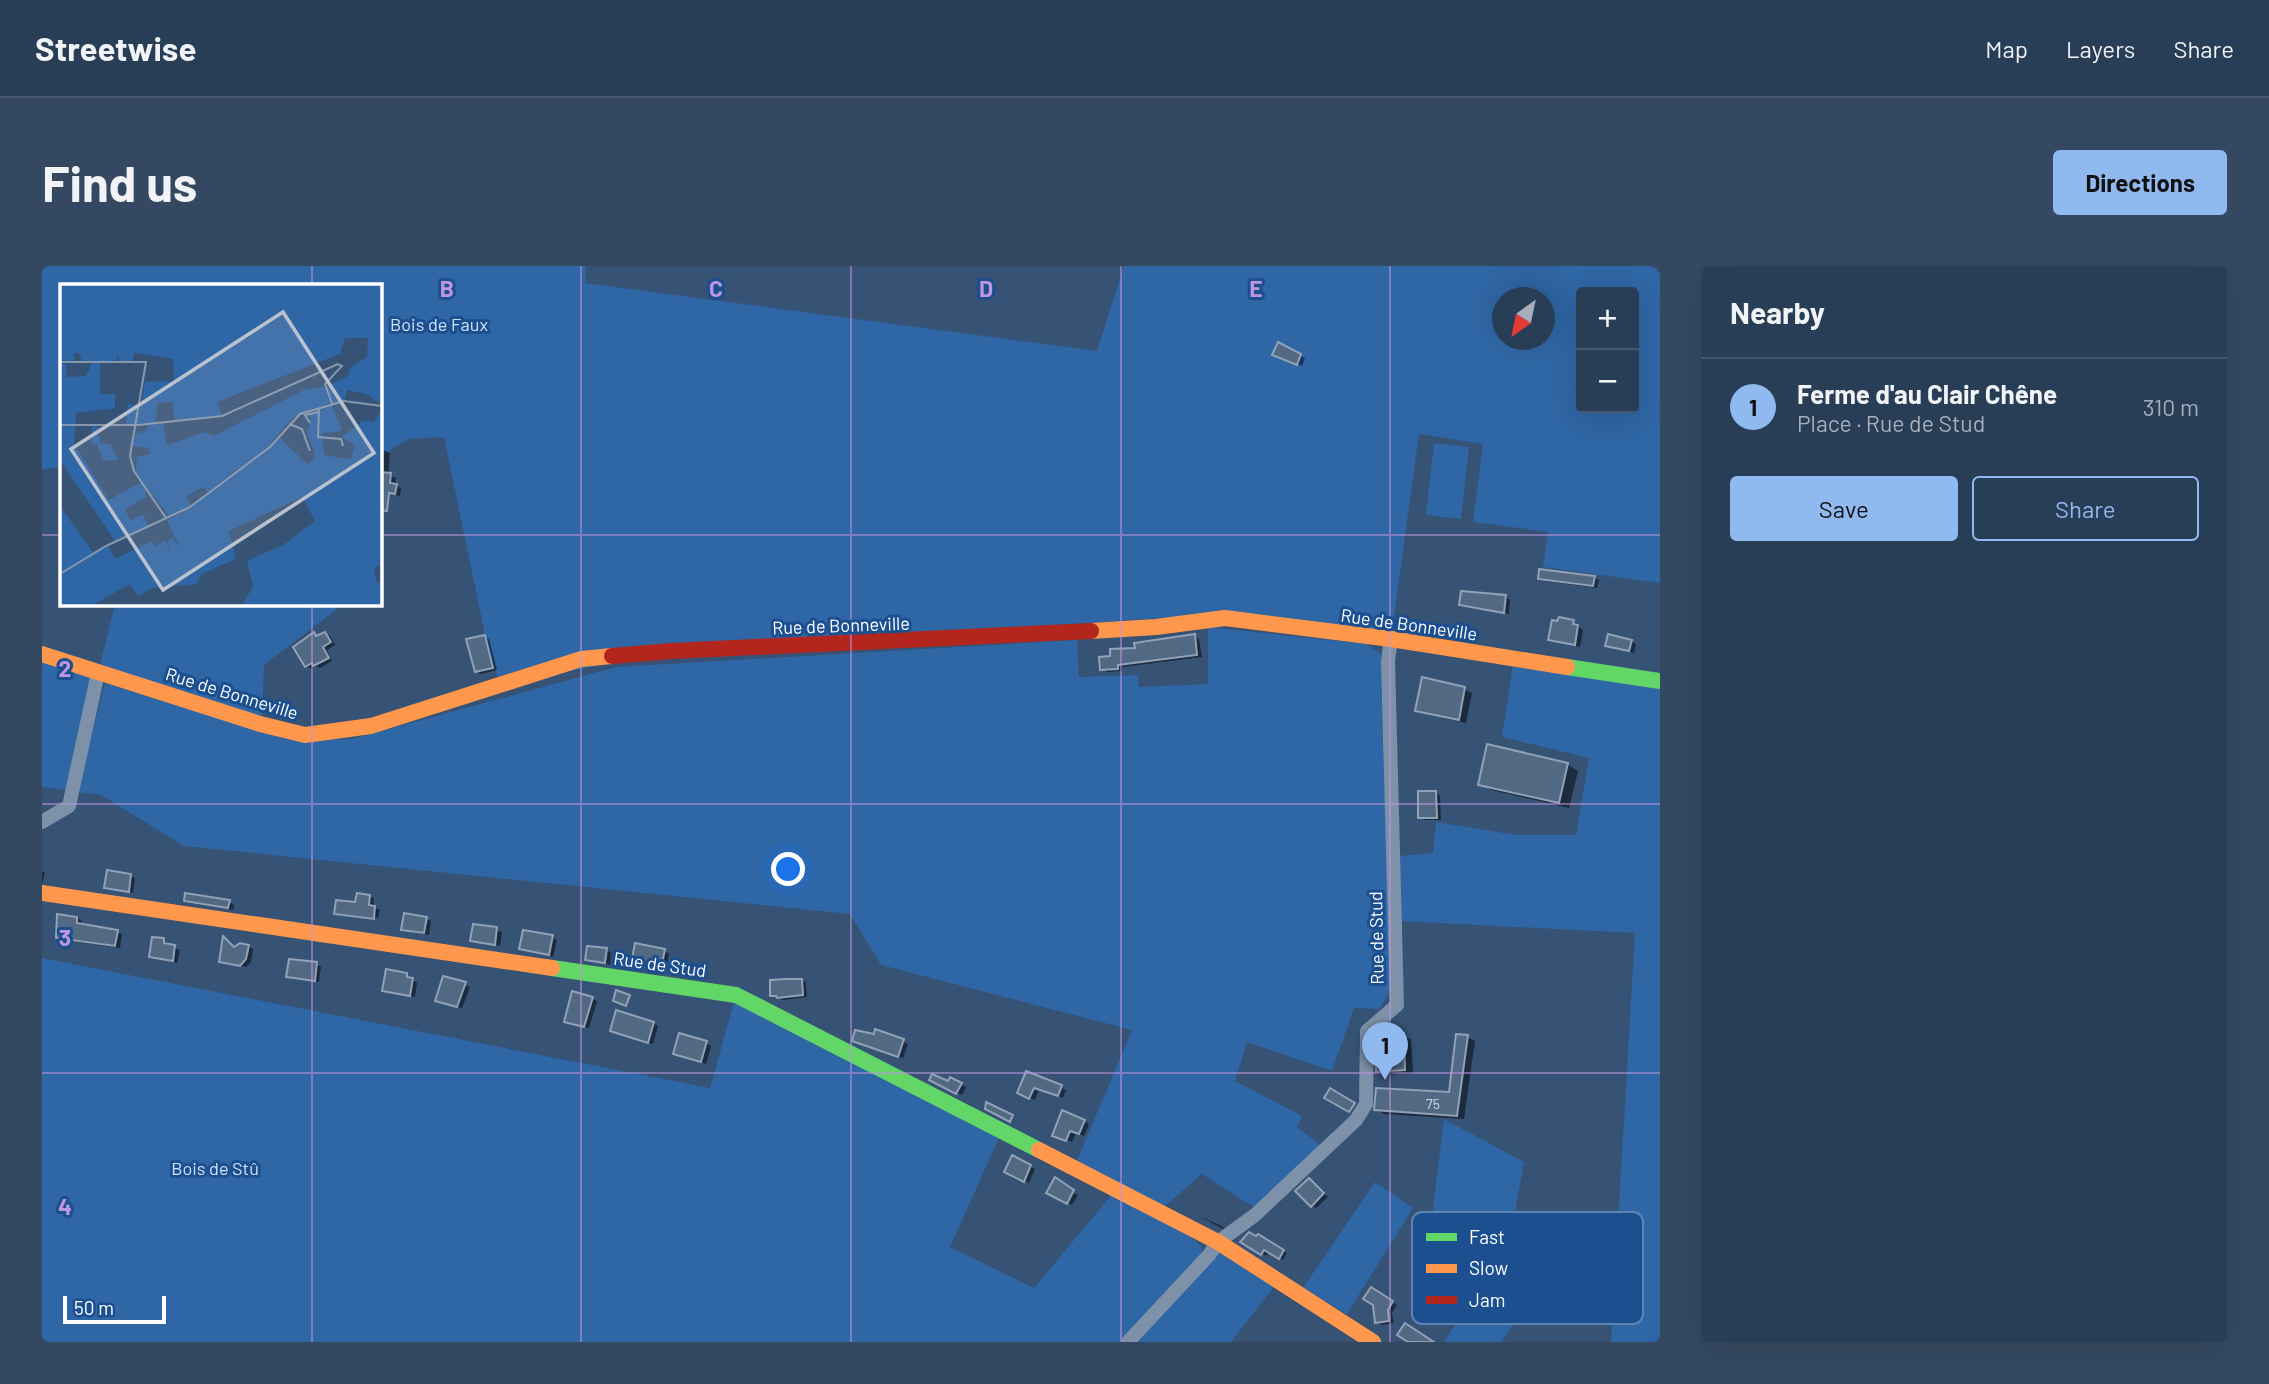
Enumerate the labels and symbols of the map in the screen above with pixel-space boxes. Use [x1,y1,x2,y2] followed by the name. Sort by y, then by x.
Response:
[440,274,454,302] text: B
[709,274,723,302] text: C
[979,274,993,302] text: D
[1249,274,1263,302] text: E
[60,284,382,606] inset map
[1492,287,1555,350] north arrow
[390,313,488,335] park label: Bois de Faux
[1339,604,1479,644] street label: Rue de Bonneville
[772,612,910,638] street label: Rue de Bonneville
[59,654,71,682] text: 2
[163,662,301,724] street label: Rue de Bonneville
[771,852,805,886] your location
[1364,891,1388,985] street label: Rue de Stud
[59,923,71,951] text: 3
[612,947,708,981] street label: Rue de Stud
[1362,1022,1408,1080] pin: 1
[1426,1095,1440,1112] house number: 75
[171,1157,259,1179] park label: Bois de Stû
[58,1192,72,1220] text: 4
[1412,1212,1643,1324] legend
[1469,1225,1505,1248] text: Fast
[1469,1256,1508,1279] text: Slow
[1469,1288,1505,1311] text: Jam
[63,1293,166,1325] scale bar

